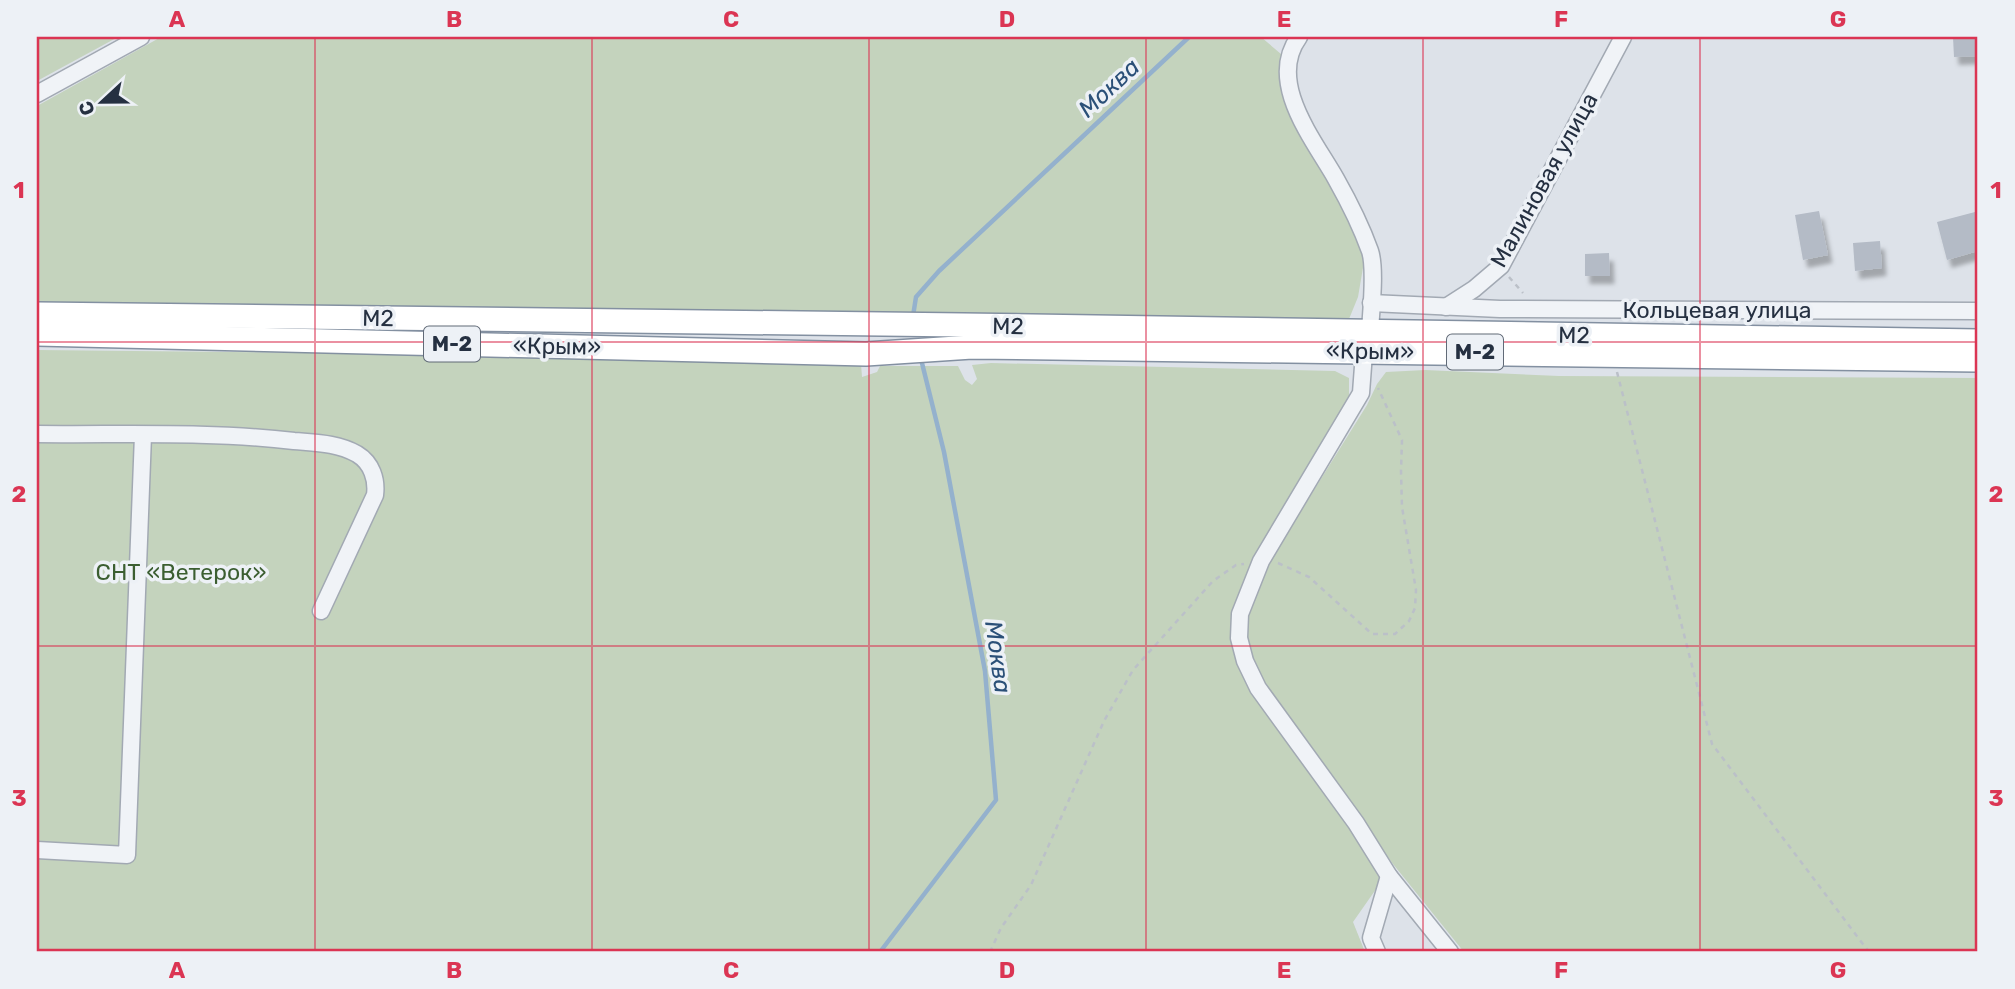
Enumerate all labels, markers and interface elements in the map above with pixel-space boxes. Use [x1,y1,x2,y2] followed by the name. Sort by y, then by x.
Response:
[169,5,186,33] text: A
[446,5,462,33] text: B
[723,5,739,33] text: C
[999,5,1015,33] text: D
[1277,5,1291,33] text: E
[1554,5,1568,33] text: F
[1830,5,1846,33] text: G
[1073,53,1145,123] water label: Моква
[66,66,136,136] north arrow
[1484,88,1604,272] street label: Малиновая улица
[74,98,100,119] text: С
[13,176,25,204] text: 1
[1990,176,2002,204] text: 1
[1623,296,1811,324] street label: Кольцевая улица
[362,304,394,332] street label: М2
[992,312,1024,340] street label: М2
[1558,321,1590,349] street label: М2
[424,326,480,362] road number: М-2
[513,331,601,361] street label: «Крым»
[1447,334,1503,370] road number: М-2
[1326,336,1414,366] street label: «Крым»
[12,480,26,508] text: 2
[1989,480,2003,508] text: 2
[96,558,266,586] park label: СНТ «Ветерок»
[979,619,1017,695] water label: Моква
[11,784,27,812] text: 3
[1988,784,2004,812] text: 3
[169,956,186,984] text: A
[446,956,462,984] text: B
[723,956,739,984] text: C
[999,956,1015,984] text: D
[1277,956,1291,984] text: E
[1554,956,1568,984] text: F
[1830,956,1846,984] text: G

